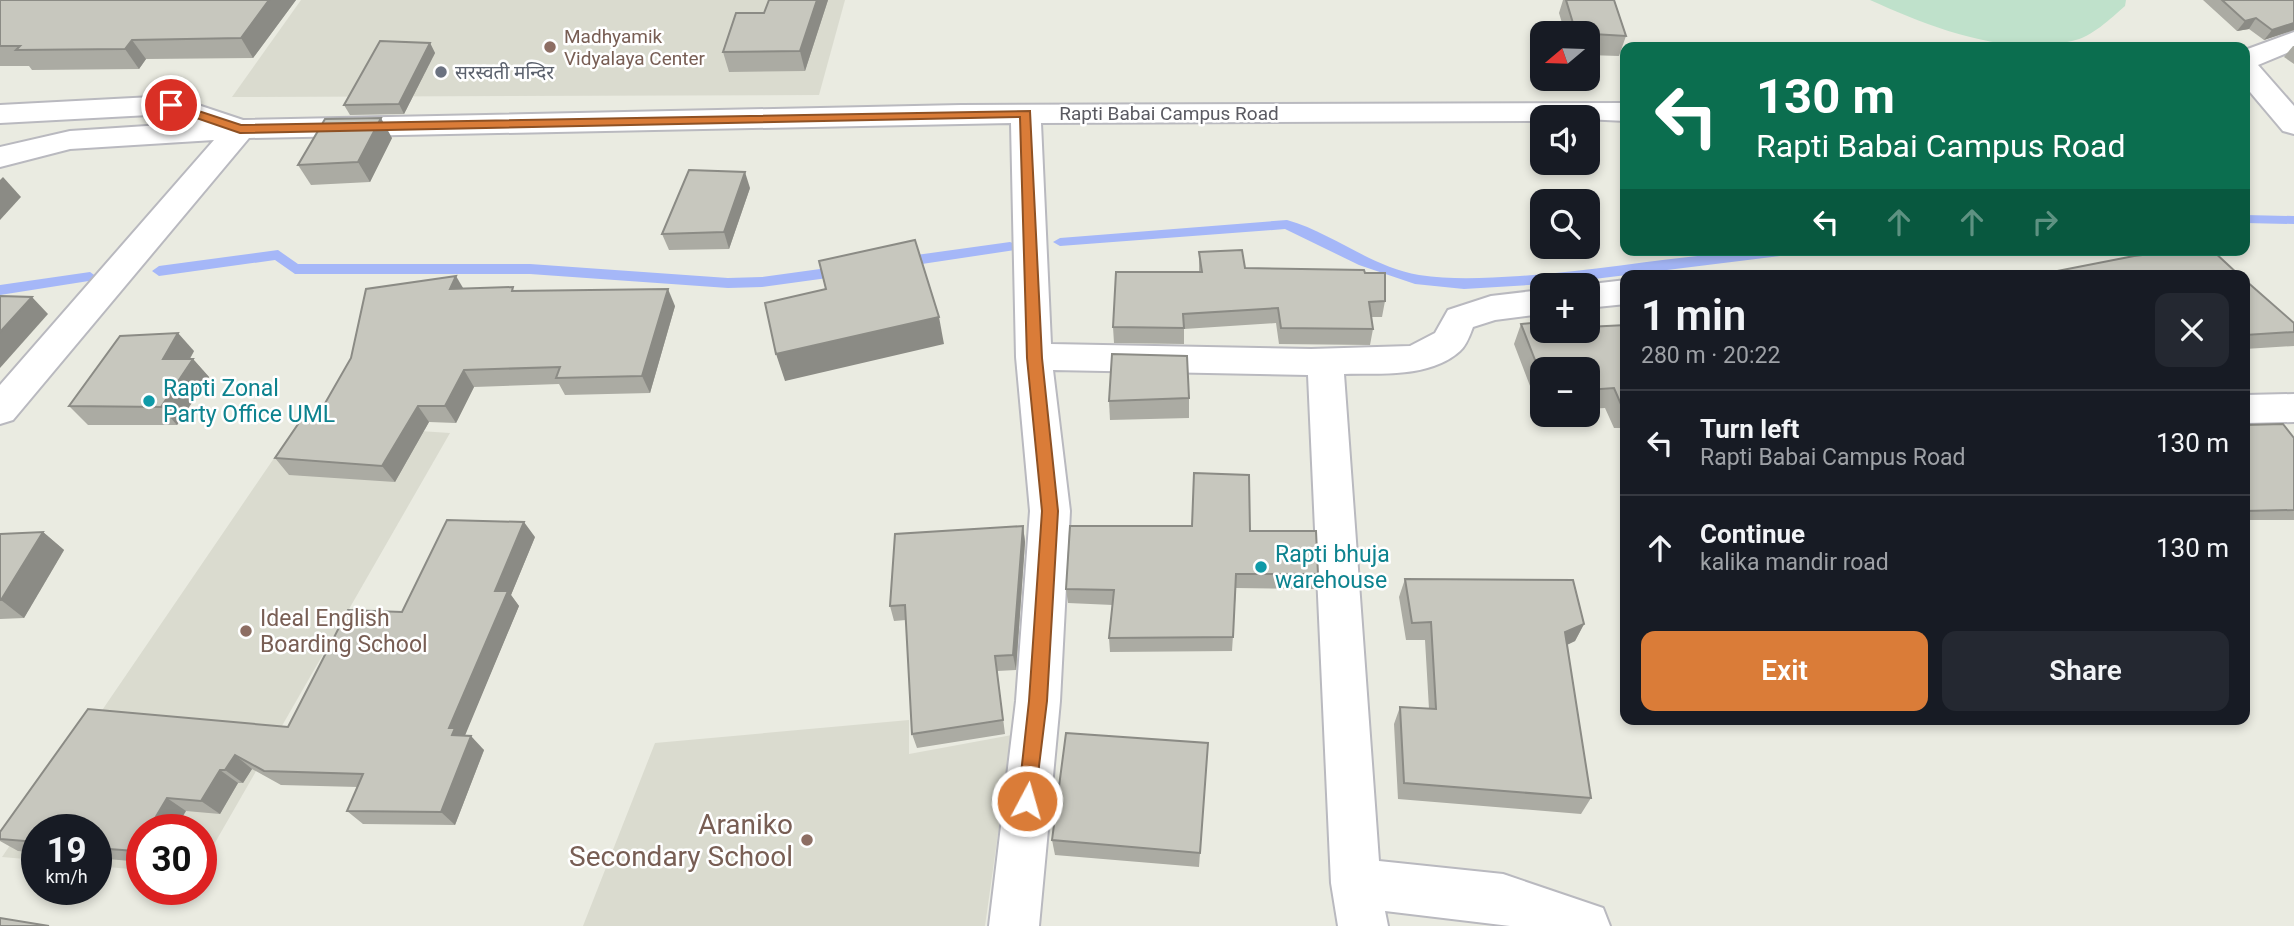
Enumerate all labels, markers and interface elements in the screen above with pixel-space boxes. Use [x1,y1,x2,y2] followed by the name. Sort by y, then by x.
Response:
[1530,21,1600,91] north arrow
[1530,21,1600,427] map controls
[564,25,706,70] place label: Madhyamik Vidyalaya Center
[542,39,558,55] marker: Madhyamik Vidyalaya Center
[455,61,555,84] place label: सरस्वती मन्दिर
[433,64,449,80] marker: सरस्वती मन्दिर
[1756,68,1895,125] text: 130 m
[1641,70,1732,161] icon: left
[141,75,201,135] pin
[152,86,190,124] icon: arrive
[1059,102,1279,125] street label: Rapti Babai Campus Road
[1530,105,1600,175] button: sound
[1756,127,2126,165] text: Rapti Babai Campus Road
[1530,189,1600,259] button: search
[1807,203,1845,241] icon: left
[1880,203,1918,241] icon: ahead
[1953,203,1991,241] icon: ahead
[2026,203,2064,241] icon: right
[1530,273,1600,343] button: +
[1641,291,1746,340] text: 1 min
[2155,293,2229,367] button: close
[1641,342,1780,369] text: 280 m · 20:22
[1530,357,1600,427] button: −
[163,375,335,428] place label: Rapti Zonal Party Office UML
[141,393,157,409] marker: Rapti Zonal Party Office UML
[1700,414,1799,444] text: Turn left
[1641,424,1679,462] icon: left
[2156,428,2229,458] text: 130 m
[1700,444,1966,471] text: Rapti Babai Campus Road
[1700,519,1805,549] text: Continue
[1641,529,1679,567] icon: ahead
[2156,533,2229,563] text: 130 m
[1275,541,1390,594] place label: Rapti bhuja warehouse
[1700,549,1889,576] text: kalika mandir road
[1253,559,1269,575] marker: Rapti bhuja warehouse
[260,605,428,658] place label: Ideal English Boarding School
[238,623,254,639] marker: Ideal English Boarding School
[1641,631,1928,711] button: Exit
[1942,631,2229,711] button: Share
[990,764,1064,838] position arrow
[569,808,793,873] place label: Araniko Secondary School
[126,814,217,905] speed limit sign: 30
[46,830,87,871] text: 19
[799,832,815,848] marker: Araniko Secondary School
[45,866,88,887] text: km/h

